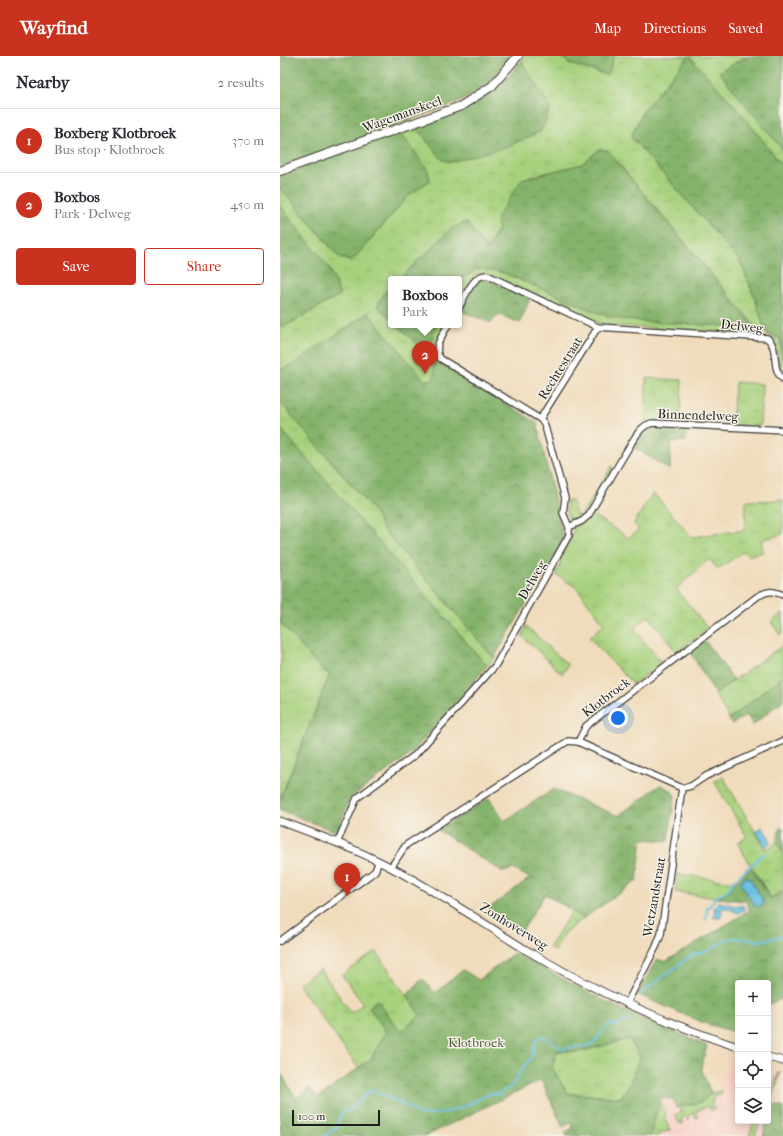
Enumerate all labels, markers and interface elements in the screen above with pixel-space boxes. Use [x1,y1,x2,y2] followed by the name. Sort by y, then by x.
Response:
[20,17,88,39] text: Wayfind
[594,20,621,37] text: Map
[643,20,706,37] text: Directions
[728,20,763,37] text: Saved
[16,72,70,92] text: Nearby
[218,75,264,90] text: 2 results
[359,93,444,136] street label: Wagemanskeel
[54,124,176,142] text: Boxberg Klotbroek
[27,133,31,148] text: 1
[232,133,264,148] text: 370 m
[54,142,165,157] text: Bus stop · Klotbroek
[54,188,100,206] text: Boxbos
[26,197,32,212] text: 2
[230,197,264,212] text: 450 m
[54,206,131,221] text: Park · Delweg
[16,248,136,285] button: Save
[144,248,264,285] button: Share
[388,276,462,328] popup
[402,286,448,304] text: Boxbos
[402,304,428,319] text: Park
[720,316,765,336] street label: Delweg
[535,334,585,402] street label: Rechtestraat
[412,341,438,374] pin: 2
[657,406,740,424] street label: Binnendelweg
[515,557,550,602] street label: Delweg
[579,674,633,720] street label: Klotbroek
[608,708,628,728] your location
[639,855,668,939] street label: Wetzandstraat
[334,863,360,896] pin: 1
[477,899,552,953] street label: Zonhoverweg
[735,980,771,1124] map controls
[735,980,771,1016] button: +
[735,1016,771,1052] button: −
[448,1035,504,1050] park label: Klotbroek
[735,1052,771,1088] button: locate
[735,1088,771,1124] button: layers
[292,1108,380,1127] scale bar
[298,1110,326,1123] text: 100 m

